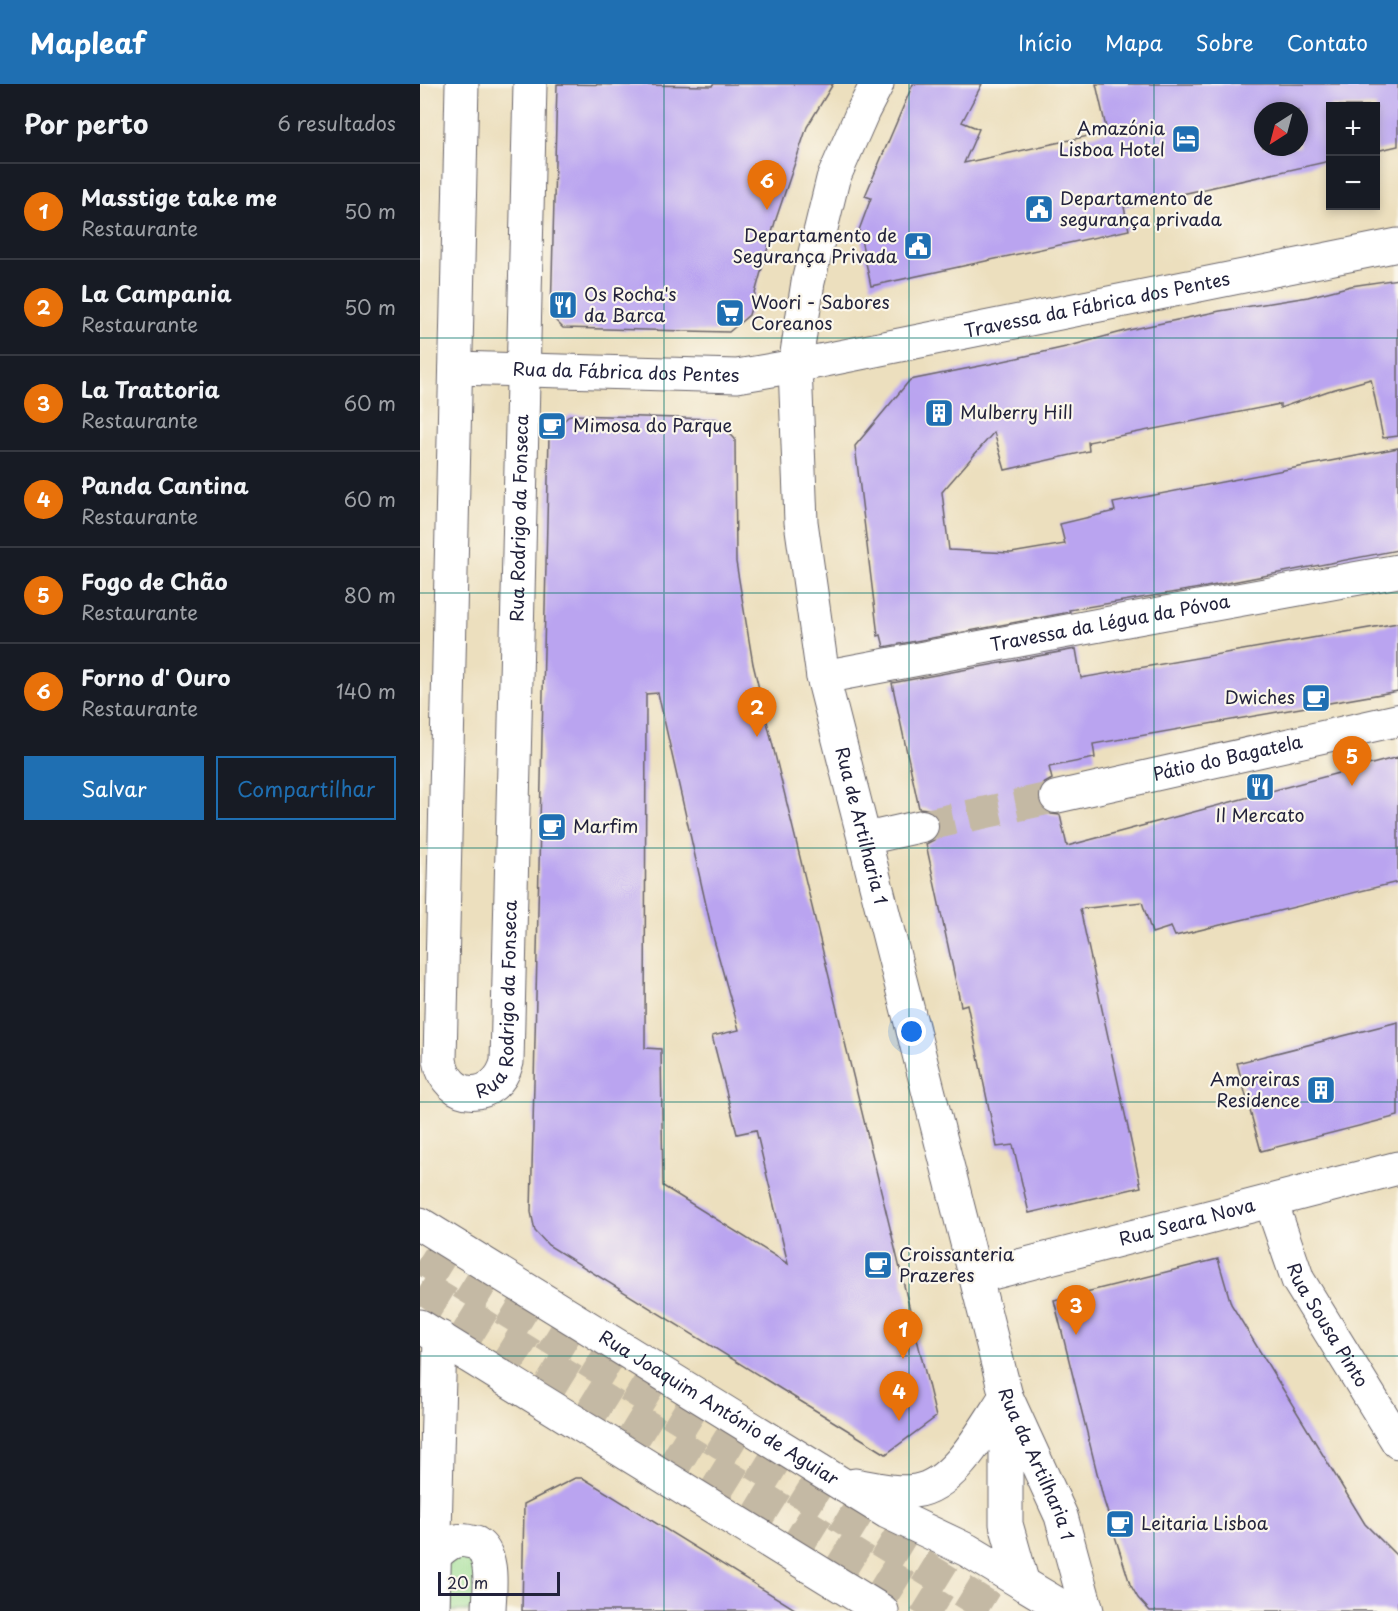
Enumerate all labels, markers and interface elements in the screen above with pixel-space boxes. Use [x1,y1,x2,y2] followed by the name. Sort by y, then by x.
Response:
[30,21,146,64] text: Mapleaf
[1018,26,1072,58] text: Início
[1105,26,1163,58] text: Mapa
[1196,26,1254,58] text: Sobre
[1287,26,1368,58] text: Contato
[1254,102,1308,156] north arrow
[1326,102,1380,210] map controls
[1326,102,1380,156] button: +
[24,104,148,143] text: Por perto
[277,108,396,138] text: 6 resultados
[1059,114,1165,162] place label: Amazónia Lisboa Hotel
[1170,123,1202,155] hotel icon: Amazónia Lisboa Hotel
[1326,156,1380,210] button: −
[748,160,786,210] pin: 6
[81,180,277,213] text: Masstige take me
[1060,184,1222,232] place label: Departamento de segurança privada
[1023,193,1055,225] public building icon: Departamento de segurança privada
[39,196,48,226] text: 1
[344,196,396,226] text: 50 m
[81,213,198,243] text: Restaurante
[732,221,898,269] place label: Departamento de Segurança Privada
[902,230,934,262] public building icon: Departamento de Segurança Privada
[962,264,1232,344] street label: Travessa da Fábrica dos Pentes
[81,276,232,309] text: La Campania
[584,280,676,328] place label: Os Rocha's da Barca
[751,288,890,336] place label: Woori - Sabores Coreanos
[547,289,579,321] restaurant icon: Os Rocha's da Barca
[36,292,51,322] text: 2
[344,292,396,322] text: 50 m
[714,297,746,329] supermarket icon: Woori - Sabores Coreanos
[81,309,198,339] text: Restaurante
[512,355,740,388] street label: Rua da Fábrica dos Pentes
[81,372,220,405] text: La Trattoria
[37,388,50,418] text: 3
[344,388,396,418] text: 60 m
[923,397,955,429] building icon: Mulberry Hill
[960,398,1073,425] place label: Mulberry Hill
[81,405,198,435] text: Restaurante
[536,410,568,442] cafe icon: Mimosa do Parque
[573,411,733,438] place label: Mimosa do Parque
[502,413,534,622] street label: Rua Rodrigo da Fonseca
[81,468,249,501] text: Panda Cantina
[37,484,50,514] text: 4
[344,484,396,514] text: 60 m
[81,501,198,531] text: Restaurante
[81,564,228,597] text: Fogo de Chão
[37,580,50,610] text: 5
[344,580,396,610] text: 80 m
[988,587,1232,657] street label: Travessa da Légua da Póvoa
[81,597,198,627] text: Restaurante
[81,660,231,693] text: Forno d' Ouro
[36,676,51,706] text: 6
[336,676,396,706] text: 140 m
[1300,682,1332,714] cafe icon: Dwiches
[1225,683,1295,710] place label: Dwiches
[738,688,776,737] pin: 2
[81,693,198,723] text: Restaurante
[1150,727,1305,787] street label: Pátio do Bagatela
[1332,736,1372,786] pin: 5
[829,744,895,907] street label: Rua de Artilharia 1
[24,756,204,820] button: Salvar
[216,756,396,820] button: Compartilhar
[1244,771,1276,803] restaurant icon: Il Mercato
[1215,801,1305,828] place label: Il Mercato
[536,811,568,843] cafe icon: Marfim
[573,812,638,839] place label: Marfim
[472,899,523,1104] street label: Rua Rodrigo da Fonseca
[897,1017,926,1046] your location
[1210,1065,1300,1113] place label: Amoreiras Residence
[1305,1074,1337,1106] building icon: Amoreiras Residence
[1116,1191,1258,1252] street label: Rua Seara Nova
[899,1240,1015,1288] place label: Croissanteria Prazeres
[862,1249,894,1281] cafe icon: Croissanteria Prazeres
[1281,1259,1376,1392] street label: Rua Sousa Pinto
[1056,1286,1096,1335] pin: 3
[884,1310,922,1359] pin: 1
[594,1323,845,1492] street label: Rua Joaquim António de Aguiar
[880,1372,918,1421] pin: 4
[993,1385,1082,1543] street label: Rua da Artilharia 1
[1104,1508,1136,1540] cafe icon: Leitaria Lisboa
[1141,1509,1269,1536] place label: Leitaria Lisboa
[438,1569,560,1596] scale bar
[447,1570,488,1594] text: 20 m

